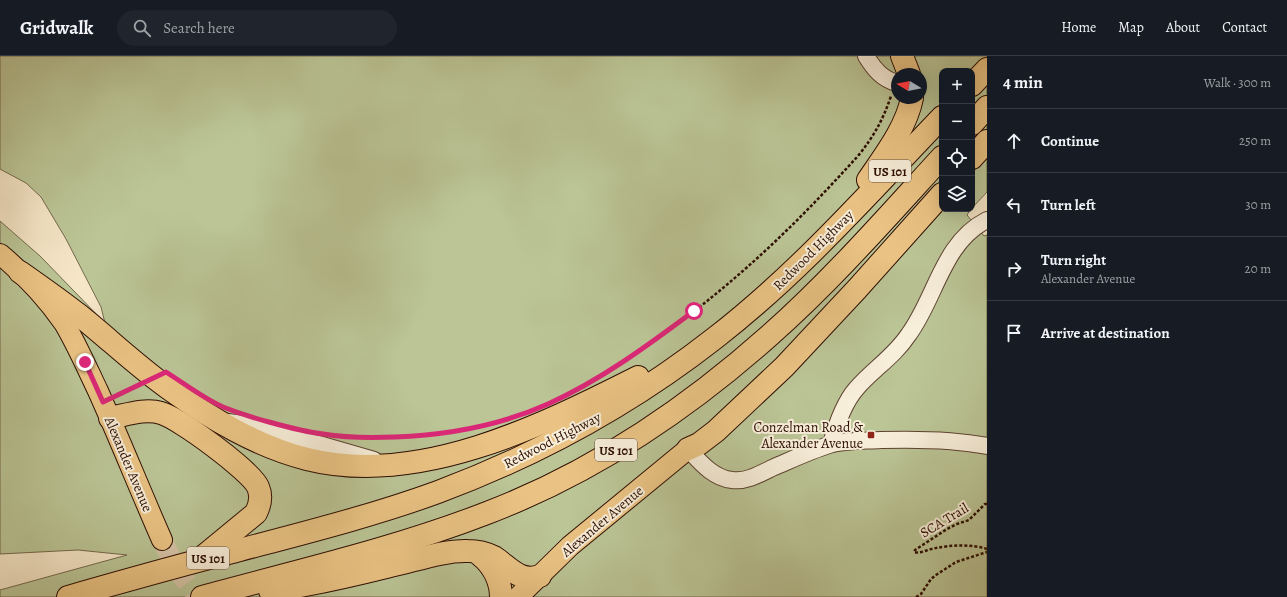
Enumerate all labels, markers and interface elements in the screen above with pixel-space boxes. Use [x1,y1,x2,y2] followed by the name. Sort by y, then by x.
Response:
[117,10,397,46] search box
[20,15,93,41] text: Gridwalk
[131,17,153,39] icon: search
[163,18,235,38] text: Search here
[1061,18,1096,37] text: Home
[1118,18,1144,37] text: Map
[1166,18,1200,37] text: About
[1222,18,1267,37] text: Contact
[891,68,927,104] north arrow
[939,68,975,212] map controls
[939,68,975,104] button: +
[1003,71,1043,94] text: 4 min
[1204,74,1271,91] text: Walk · 300 m
[939,104,975,140] button: −
[1003,130,1025,152] icon: ahead
[1041,131,1099,151] text: Continue
[1239,132,1271,149] text: 250 m
[939,140,975,176] button: locate
[869,160,911,182] road number: US 101
[939,176,975,212] button: layers
[1003,194,1025,216] icon: left
[1041,195,1096,215] text: Turn left
[1245,196,1271,213] text: 30 m
[769,205,858,295] street label: Redwood Highway
[1041,250,1106,270] text: Turn right
[1003,258,1025,280] icon: right
[1245,260,1271,277] text: 20 m
[1041,270,1135,287] text: Alexander Avenue
[685,302,703,320] route start
[1003,322,1025,344] icon: arrive
[1041,323,1170,343] text: Arrive at destination
[76,353,94,371] route end
[500,407,605,473] street label: Redwood Highway
[100,413,157,515] street label: Alexander Avenue
[753,418,863,453] place label: Conzelman Road & Alexander Avenue
[866,430,876,440] marker: Conzelman Road & Alexander Avenue
[595,439,637,461] road number: US 101
[557,481,647,562] street label: Alexander Avenue
[916,498,973,542] street label: SCA Trail
[187,547,229,569] road number: US 101

